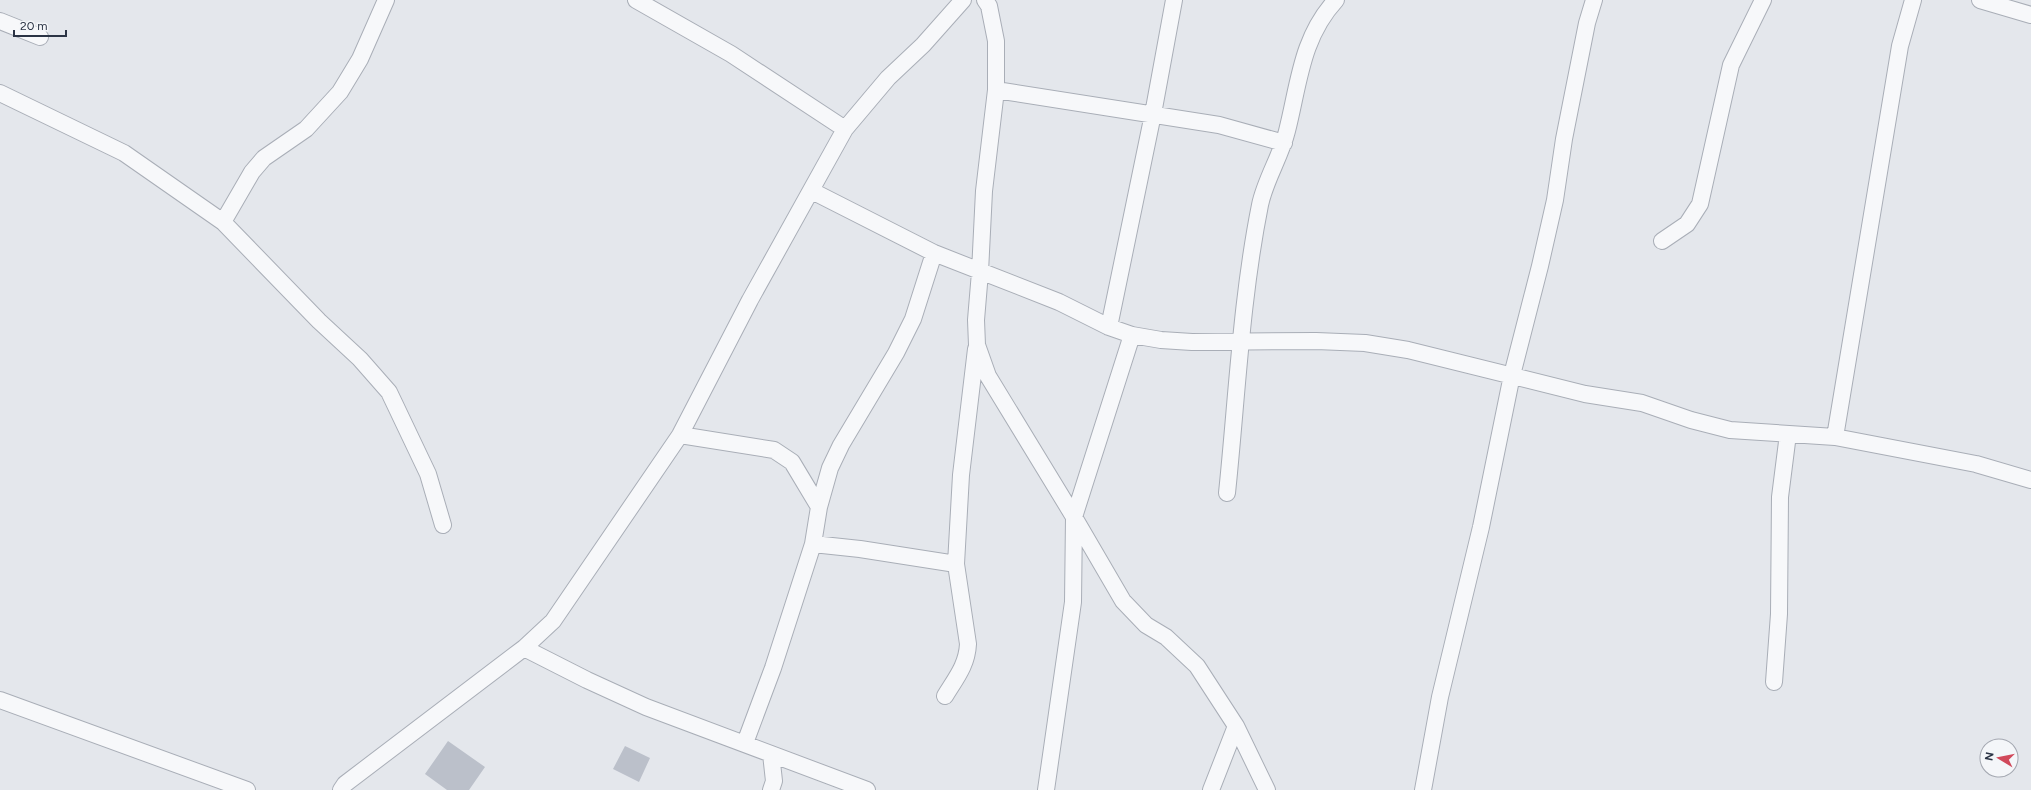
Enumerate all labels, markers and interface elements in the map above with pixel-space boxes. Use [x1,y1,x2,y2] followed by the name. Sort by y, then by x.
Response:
[14,12,66,38] scale bar
[20,19,48,33] text: 20 m
[1979,738,2019,778] north arrow
[1983,751,1997,762] text: N

